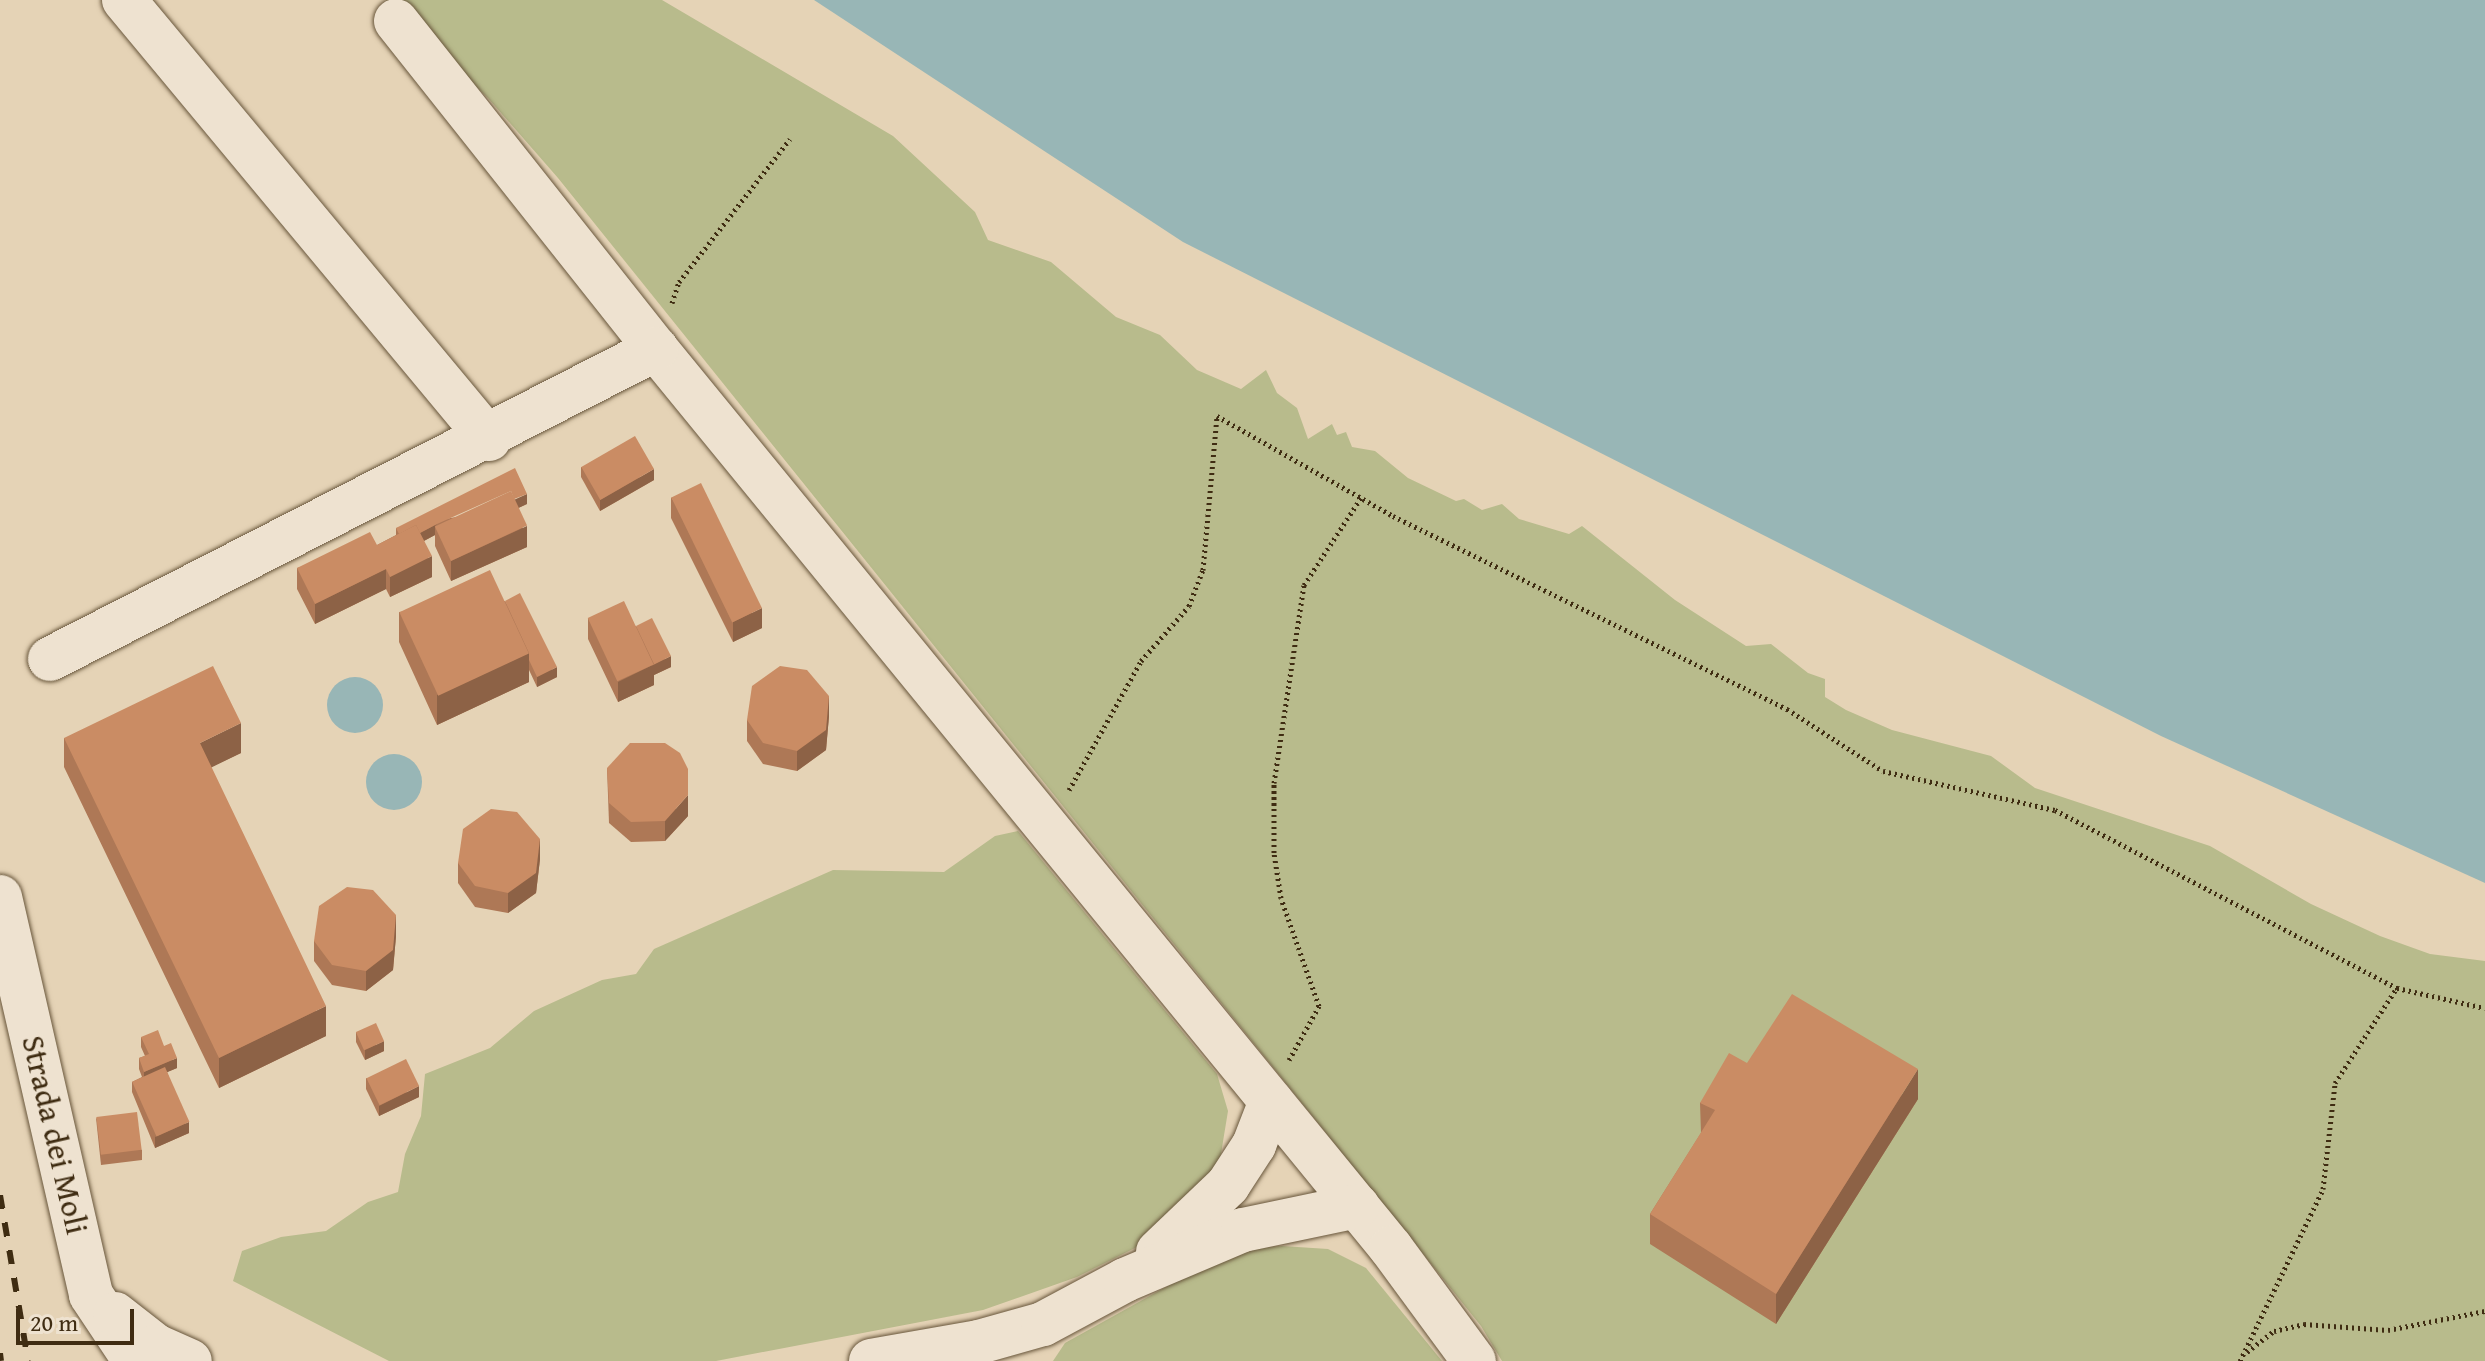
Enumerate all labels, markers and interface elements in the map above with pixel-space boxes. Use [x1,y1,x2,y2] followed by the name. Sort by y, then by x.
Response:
[13,1032,97,1238] street label: Strada dei Moli
[20,1293,138,1343] scale bar
[30,1305,78,1340] text: 20 m

